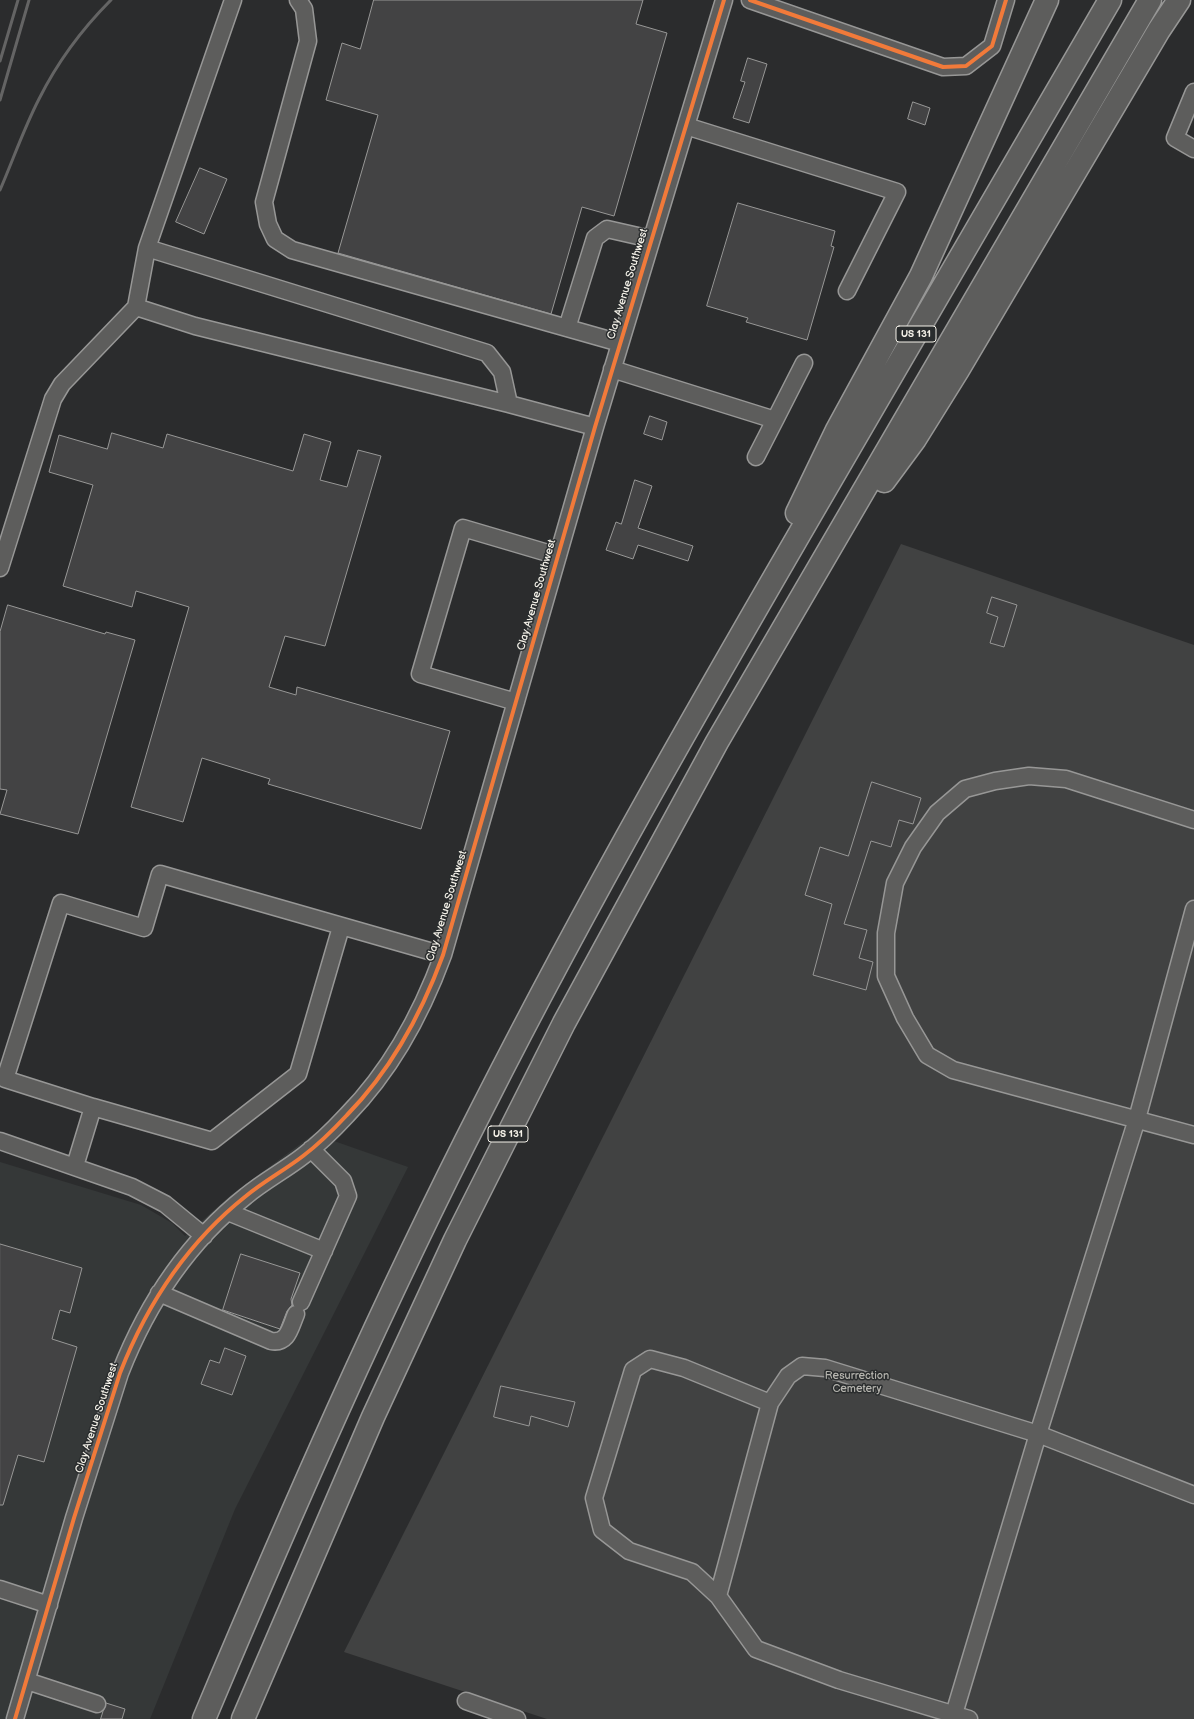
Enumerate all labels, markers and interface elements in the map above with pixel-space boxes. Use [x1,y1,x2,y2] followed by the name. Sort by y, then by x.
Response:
[605,227,651,341] street label: Clay Avenue Southwest
[896,326,936,342] road number: US 131
[515,538,559,652] street label: Clay Avenue Southwest
[424,849,470,963] street label: Clay Avenue Southwest
[488,1126,528,1142] road number: US 131
[73,1361,121,1475] street label: Clay Avenue Southwest
[825,1369,889,1395] park label: Resurrection Cemetery

